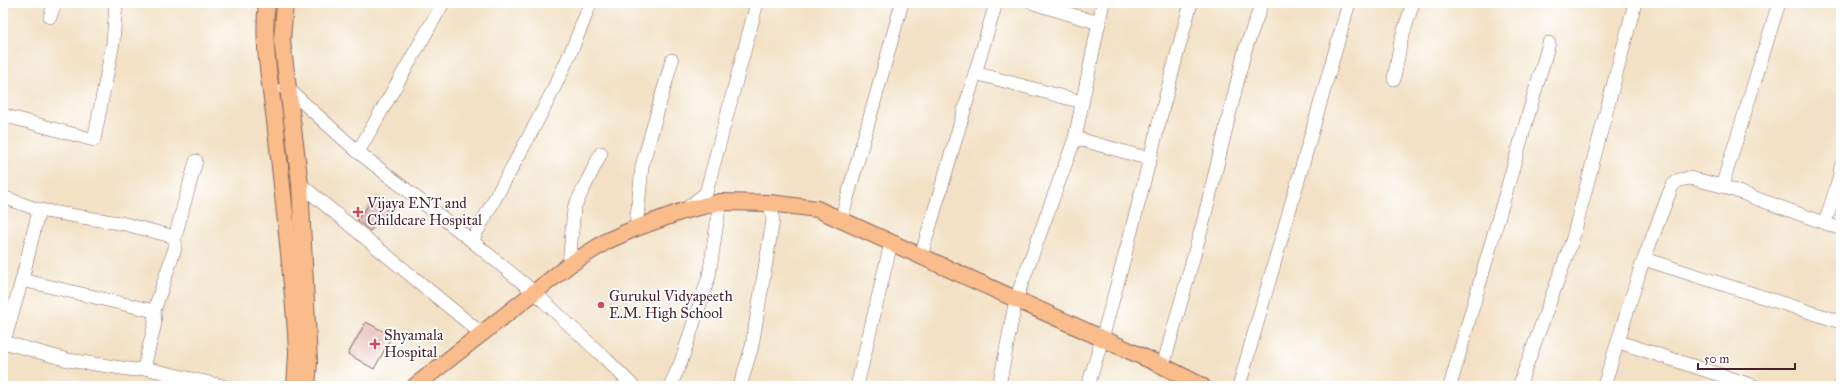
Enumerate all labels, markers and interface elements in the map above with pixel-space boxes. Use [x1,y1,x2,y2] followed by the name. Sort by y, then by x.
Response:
[366,194,483,229] place label: Vijaya ENT and Childcare Hospital
[352,206,364,218] marker: Vijaya ENT and Childcare Hospital
[609,287,733,322] place label: Gurukul Vidyapeeth E.M. High School
[596,300,606,310] marker: Gurukul Vidyapeeth E.M. High School
[384,326,444,361] place label: Shyamala Hospital
[369,338,381,350] marker: Shyamala Hospital
[1698,345,1795,371] scale bar
[1704,352,1729,366] text: 50 m

